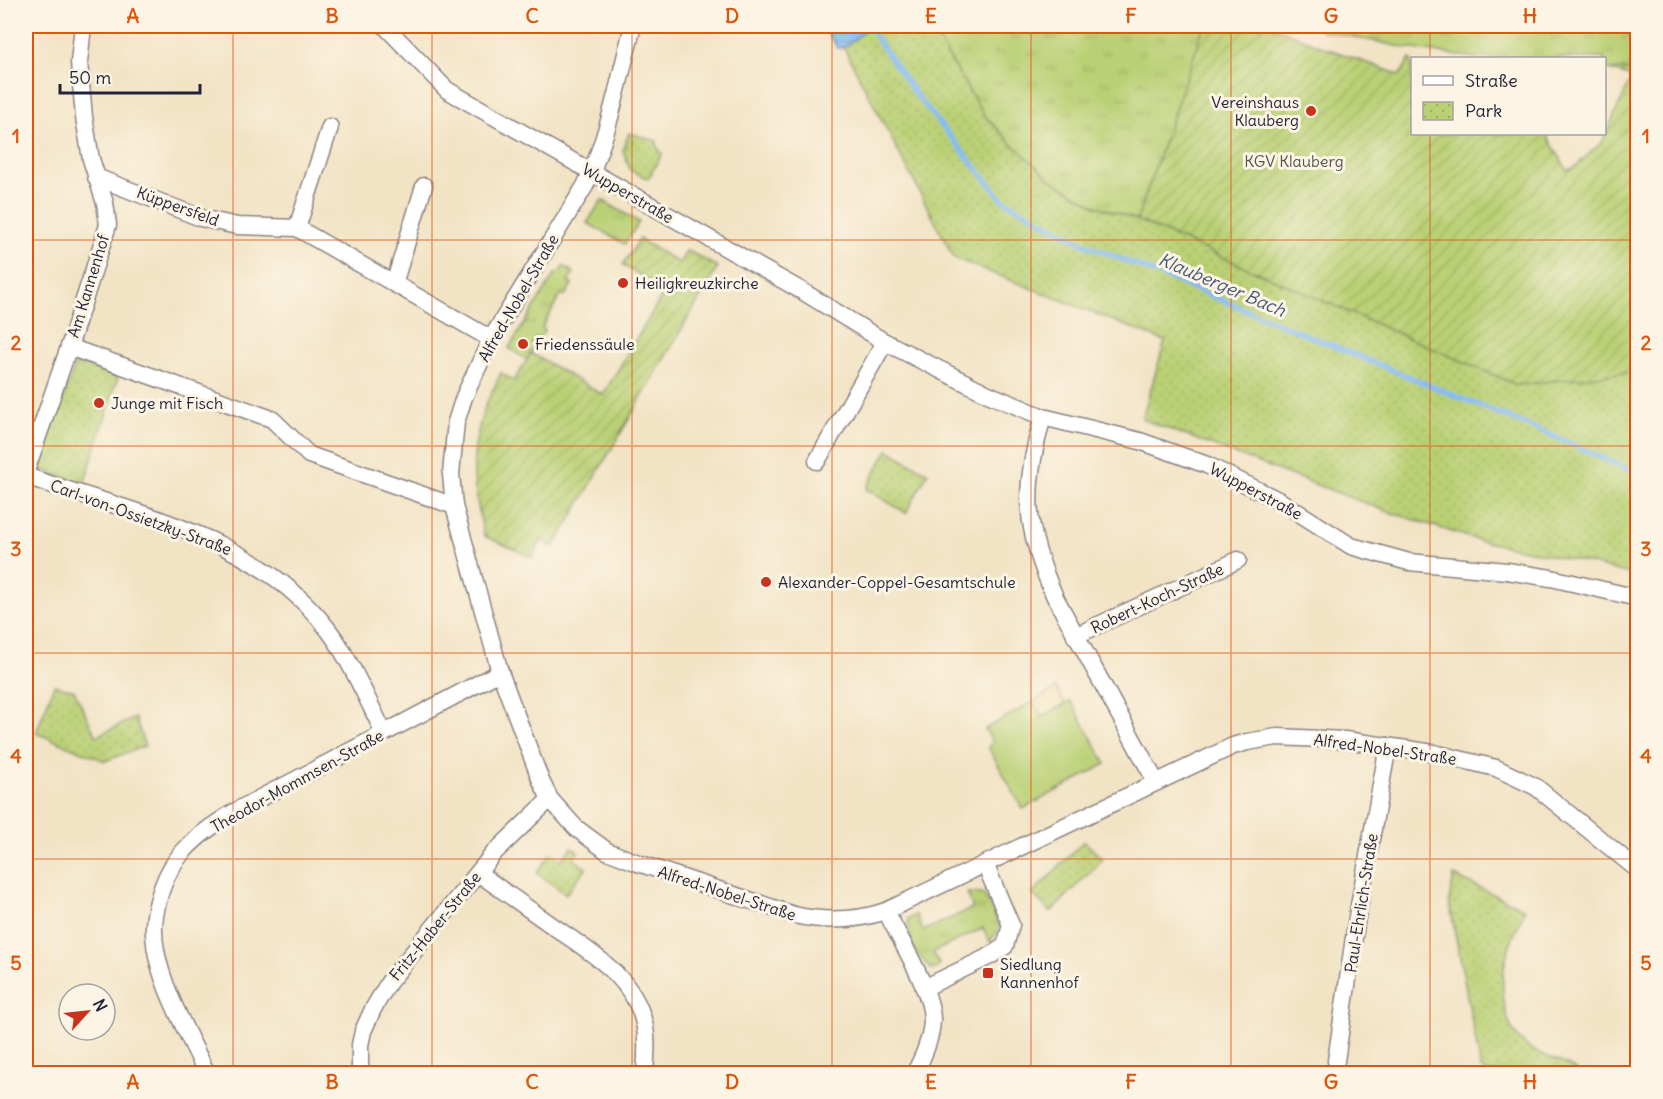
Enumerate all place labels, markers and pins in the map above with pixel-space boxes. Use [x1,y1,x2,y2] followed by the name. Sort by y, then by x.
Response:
[1211,92,1299,130] place label: Vereinshaus Klauberg
[1304,104,1318,118] marker: Vereinshaus Klauberg
[635,273,759,293] place label: Heiligkreuzkirche
[616,276,630,290] marker: Heiligkreuzkirche
[535,334,635,354] place label: Friedenssäule
[516,337,530,351] marker: Friedenssäule
[111,393,223,413] place label: Junge mit Fisch
[92,396,106,410] marker: Junge mit Fisch
[778,572,1016,592] place label: Alexander-Coppel-Gesamtschule
[759,575,773,589] marker: Alexander-Coppel-Gesamtschule
[1000,954,1079,992] place label: Siedlung Kannenhof
[981,966,995,980] marker: Siedlung Kannenhof

